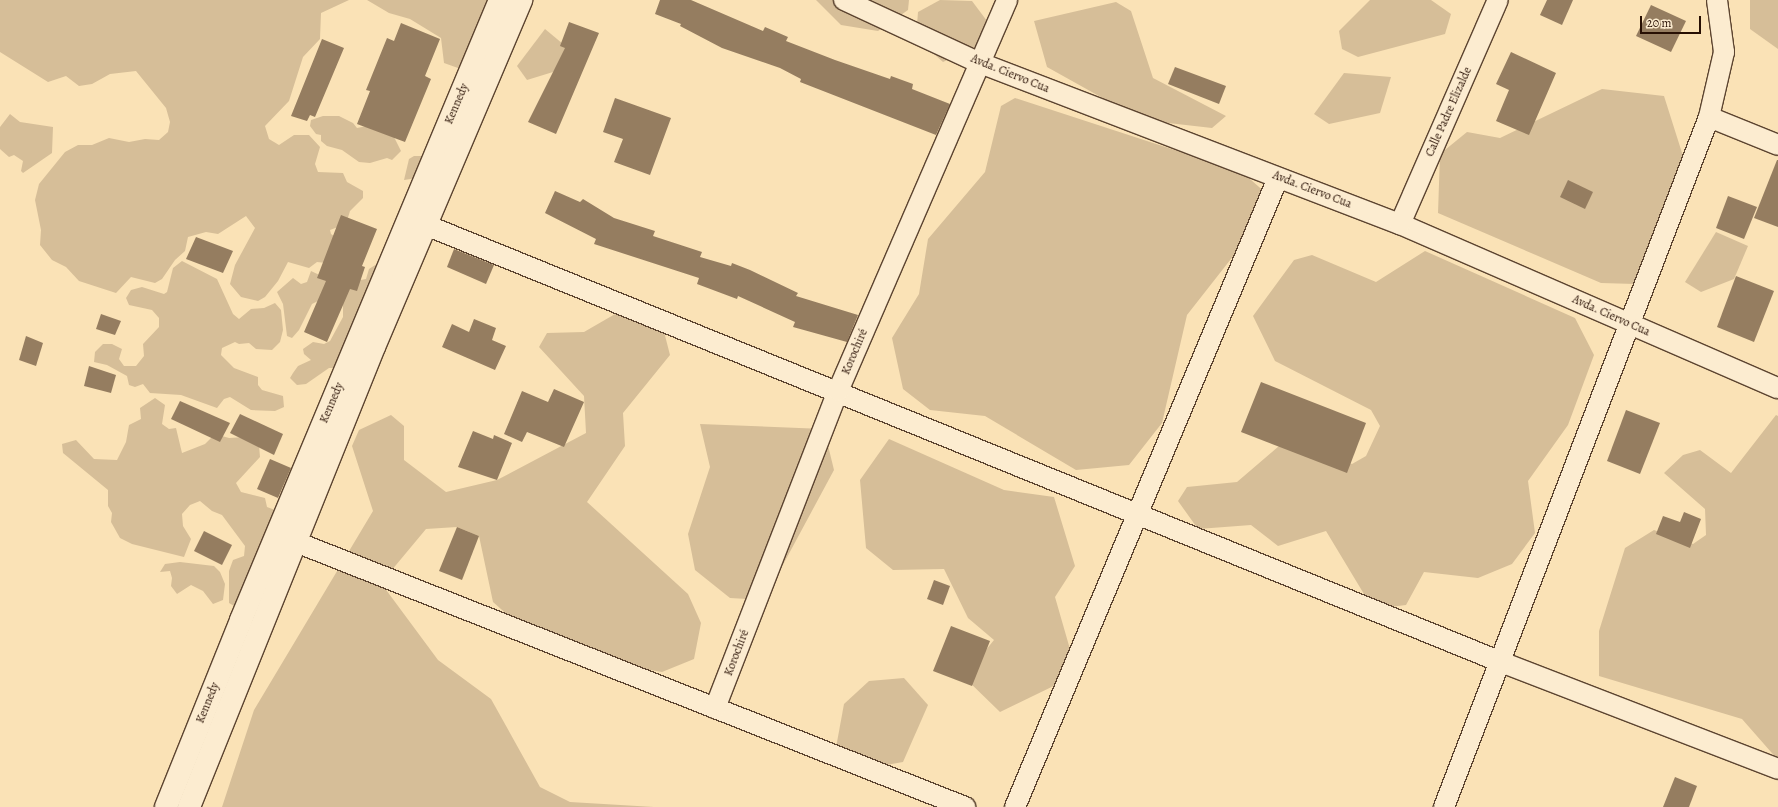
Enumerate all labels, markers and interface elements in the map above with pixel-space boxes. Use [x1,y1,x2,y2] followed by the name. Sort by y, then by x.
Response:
[1642,8,1703,34] scale bar
[1647,15,1671,31] text: 20 m
[968,52,1052,96] street label: Avda. Ciervo Cua
[1423,65,1475,159] street label: Calle Padre Elizalde
[442,81,472,127] street label: Kennedy
[1270,168,1354,212] street label: Avda. Ciervo Cua
[1570,292,1652,340] street label: Avda. Ciervo Cua
[839,327,871,377] street label: Korochiré
[317,380,347,426] street label: Kennedy
[722,628,752,678] street label: Korochiré
[193,680,223,726] street label: Kennedy

